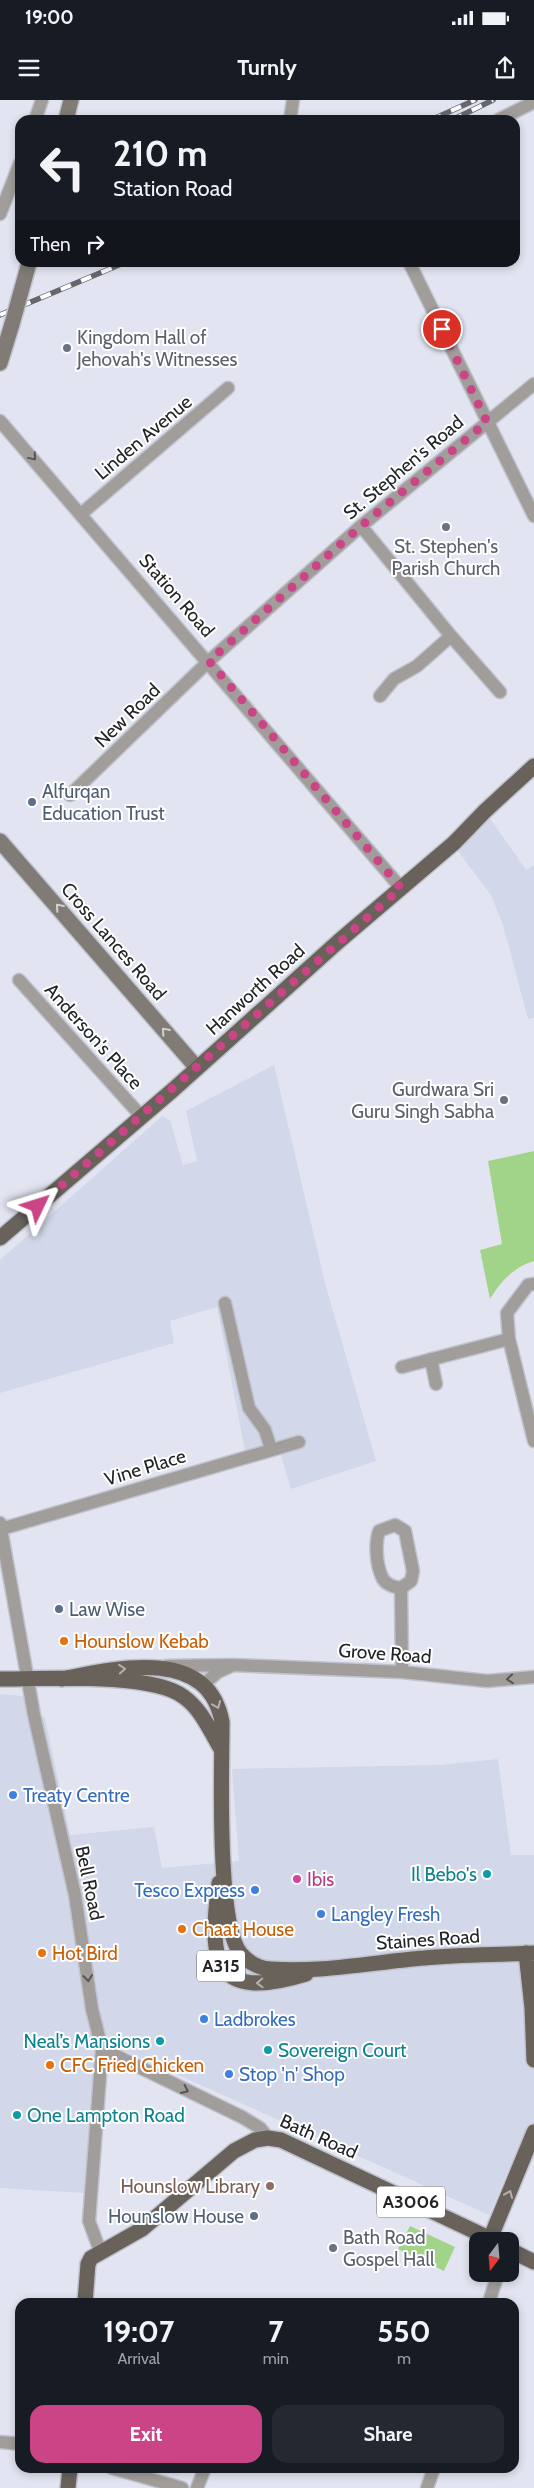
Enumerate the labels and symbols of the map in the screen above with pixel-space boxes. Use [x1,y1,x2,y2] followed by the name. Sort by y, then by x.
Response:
[421,308,463,350] pin
[76,326,237,371] place label: Kingdom Hall of Jehovah's Witnesses
[61,342,73,354] marker: Kingdom Hall of Jehovah's Witnesses
[90,390,197,485] street label: Linden Avenue
[339,410,468,524] street label: St. Stephen's Road
[27,451,36,460] one-way arrow
[440,521,452,533] marker: St. Stephen's Parish Church
[392,535,500,580] place label: St. Stephen's Parish Church
[134,549,219,642] street label: Station Road
[90,679,165,752] street label: New Road
[42,780,165,825] place label: Alfurqan Education Trust
[26,796,38,808] marker: Alfurqan Education Trust
[56,878,171,1005] street label: Cross Lances Road
[56,904,65,913] one-way arrow
[201,939,310,1040] street label: Hanworth Road
[40,978,148,1094] street label: Anderson's Place
[161,1028,170,1037] one-way arrow
[351,1078,494,1123] place label: Gurdwara Sri Guru Singh Sabha
[498,1094,510,1106] marker: Gurdwara Sri Guru Singh Sabha
[11,1179,63,1231] position arrow
[102,1444,189,1491] street label: Vine Place
[69,1598,145,1621] place label: Law Wise
[53,1603,65,1615] marker: Law Wise
[74,1630,209,1653] place label: Hounslow Kebab
[58,1635,70,1647] marker: Hounslow Kebab
[338,1639,432,1668] street label: Grove Road
[119,1663,127,1674] one-way arrow
[506,1673,514,1684] one-way arrow
[210,1700,221,1709] one-way arrow
[23,1784,130,1807] place label: Treaty Centre
[7,1789,19,1801] marker: Treaty Centre
[70,1844,109,1922] street label: Bell Road
[411,1863,477,1886] place label: Il Bebo's
[307,1868,334,1891] place label: Ibis
[481,1868,493,1880] marker: Il Bebo's
[291,1873,303,1885] marker: Ibis
[134,1879,245,1902] place label: Tesco Express
[249,1884,261,1896] marker: Tesco Express
[331,1903,440,1926] place label: Langley Fresh
[315,1908,327,1920] marker: Langley Fresh
[192,1918,294,1941] place label: Chaat House
[176,1923,188,1935] marker: Chaat House
[375,1924,481,1955] street label: Staines Road
[52,1942,118,1965] place label: Hot Bird
[36,1947,48,1959] marker: Hot Bird
[197,1950,245,1982] road number: A315
[82,1975,93,1983] one-way arrow
[256,1978,264,1989] one-way arrow
[214,2008,296,2031] place label: Ladbrokes
[198,2013,210,2025] marker: Ladbrokes
[24,2030,150,2053] place label: Neal’s Mansions
[154,2035,166,2047] marker: Neal’s Mansions
[278,2039,407,2062] place label: Sovereign Court
[262,2044,274,2056] marker: Sovereign Court
[60,2054,204,2077] place label: CFC Fried Chicken
[44,2059,56,2071] marker: CFC Fried Chicken
[239,2063,345,2086] place label: Stop 'n' Shop
[223,2068,235,2080] marker: Stop 'n' Shop
[180,2084,189,2094] one-way arrow
[27,2104,185,2127] place label: One Lampton Road
[11,2109,23,2121] marker: One Lampton Road
[276,2109,361,2164] street label: Bath Road
[120,2175,260,2198] place label: Hounslow Library
[264,2180,276,2192] marker: Hounslow Library
[377,2186,445,2218] road number: A3006
[503,2190,513,2198] one-way arrow
[108,2205,244,2228] place label: Hounslow House
[248,2210,260,2222] marker: Hounslow House
[343,2226,435,2271] place label: Bath Road Gospel Hall
[469,2232,519,2282] north arrow
[327,2242,339,2254] marker: Bath Road Gospel Hall

